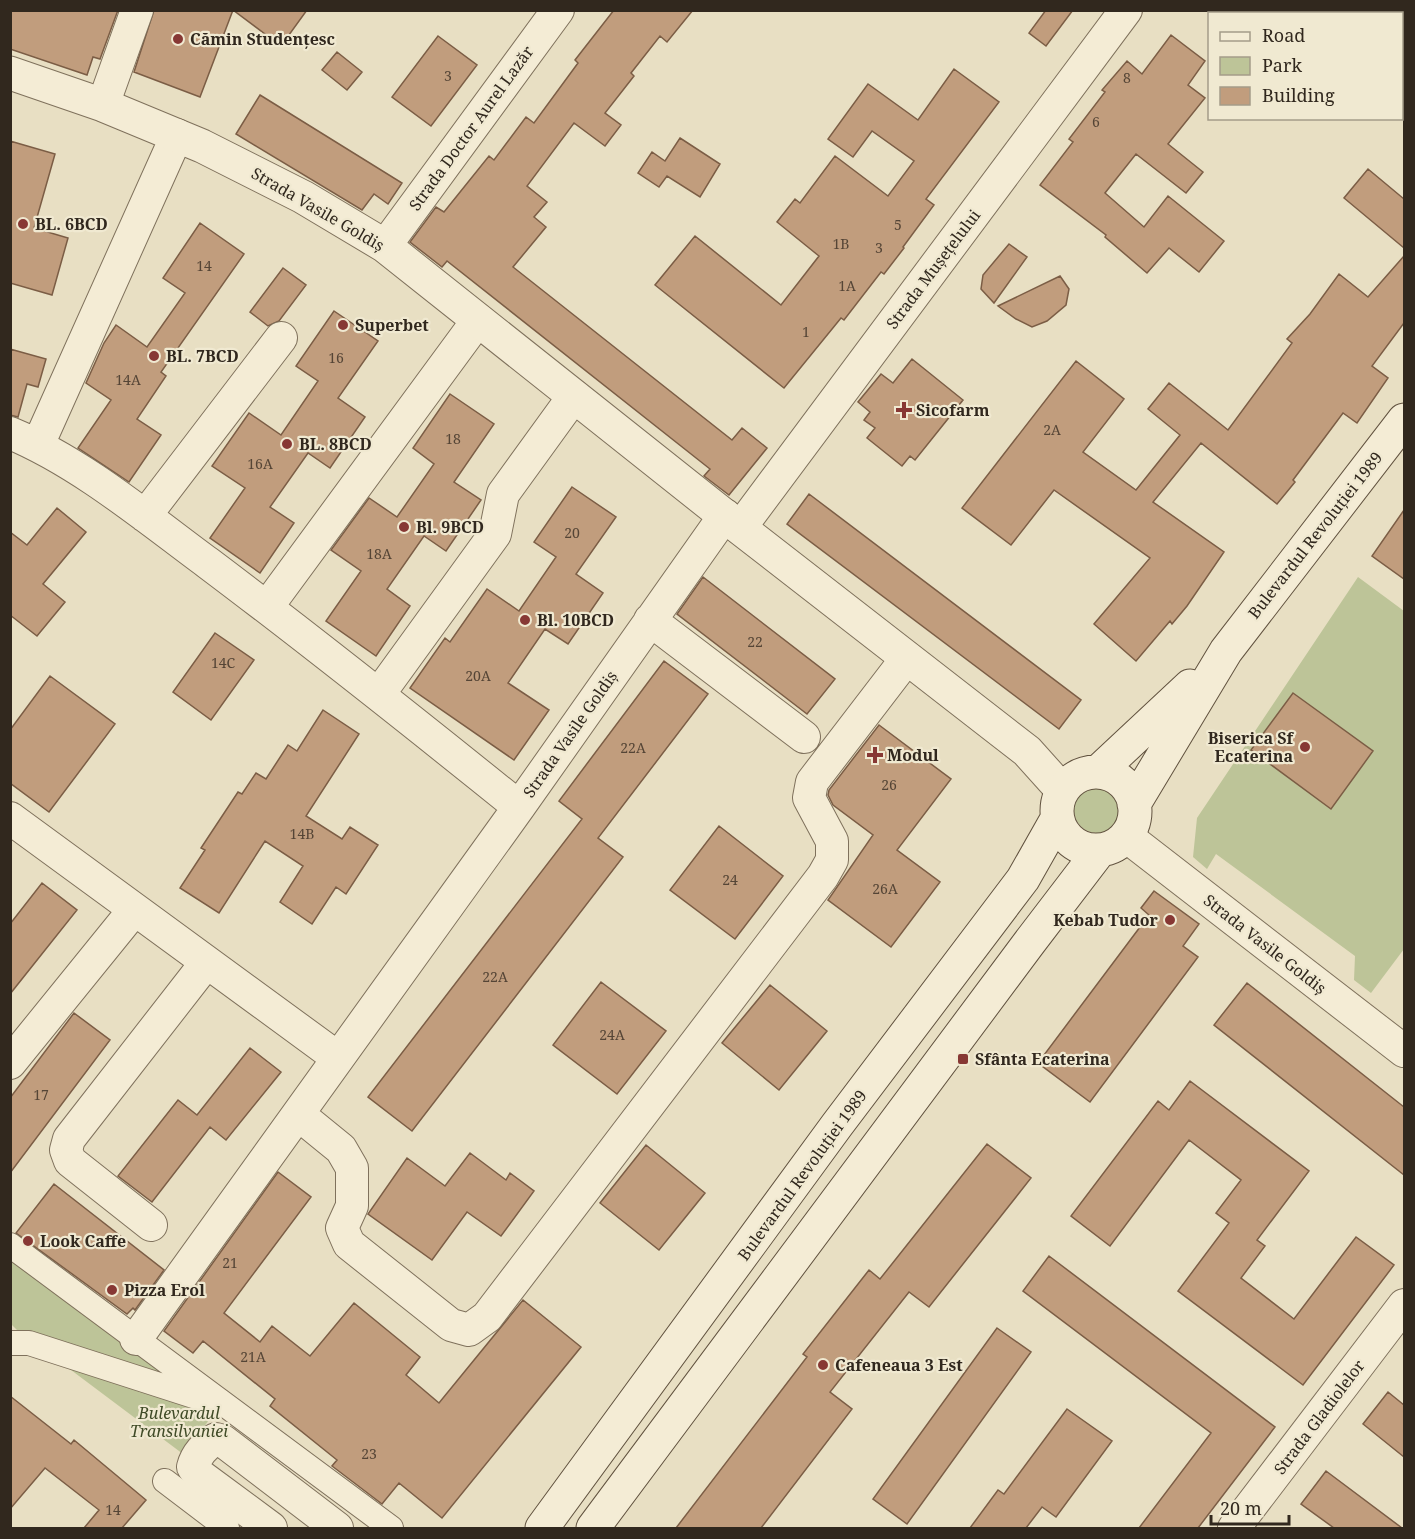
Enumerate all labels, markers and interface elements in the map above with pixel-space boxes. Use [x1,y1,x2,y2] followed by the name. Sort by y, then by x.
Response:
[1208,12,1403,120] legend
[1262,23,1305,47] text: Road
[190,28,335,50] place label: Cămin Studențesc
[171,32,185,46] marker: Cămin Studențesc
[404,41,539,215] street label: Strada Doctor Aurel Lazăr
[1262,53,1302,77] text: Park
[444,66,452,85] house number: 3
[1123,68,1131,87] house number: 8
[1262,83,1335,107] text: Building
[1092,112,1100,131] house number: 6
[247,162,389,256] street label: Strada Vasile Goldiș
[881,205,985,333] street label: Strada Mușețelului
[35,213,108,235] place label: BL. 6BCD
[894,215,902,234] house number: 5
[16,217,30,231] marker: BL. 6BCD
[833,234,849,253] house number: 1B
[875,238,883,257] house number: 3
[196,256,212,275] house number: 14
[838,276,856,295] house number: 1A
[355,314,429,336] place label: Superbet
[336,318,350,332] marker: Superbet
[802,322,810,341] house number: 1
[166,345,239,367] place label: BL. 7BCD
[328,348,344,367] house number: 16
[147,349,161,363] marker: BL. 7BCD
[115,370,141,389] house number: 14A
[916,399,990,421] place label: Sicofarm
[897,403,911,417] marker: Sicofarm
[1043,420,1061,439] house number: 2A
[445,429,461,448] house number: 18
[299,433,372,455] place label: BL. 8BCD
[280,437,294,451] marker: BL. 8BCD
[1243,447,1387,623] street label: Bulevardul Revoluției 1989
[247,454,273,473] house number: 16A
[416,516,484,538] place label: Bl. 9BCD
[397,520,411,534] marker: Bl. 9BCD
[564,523,580,542] house number: 20
[366,544,392,563] house number: 18A
[537,609,614,631] place label: Bl. 10BCD
[518,613,532,627] marker: Bl. 10BCD
[747,632,763,651] house number: 22
[211,653,236,672] house number: 14C
[465,666,491,685] house number: 20A
[518,666,622,802] street label: Strada Vasile Goldiș
[1208,727,1294,767] place label: Biserica Sf Ecaterina
[620,738,646,757] house number: 22A
[1298,740,1312,754] marker: Biserica Sf Ecaterina
[887,744,939,766] place label: Modul
[868,748,882,762] marker: Modul
[881,775,897,794] house number: 26
[290,824,314,843] house number: 14B
[722,870,738,889] house number: 24
[872,879,898,898] house number: 26A
[1199,889,1331,999] street label: Strada Vasile Goldiș
[1053,909,1159,931] place label: Kebab Tudor
[1163,913,1177,927] marker: Kebab Tudor
[482,967,508,986] house number: 22A
[599,1025,625,1044] house number: 24A
[975,1048,1110,1070] place label: Sfânta Ecaterina
[956,1052,970,1066] marker: Sfânta Ecaterina
[33,1085,49,1104] house number: 17
[733,1085,871,1265] street label: Bulevardul Revoluției 1989
[40,1230,126,1252] place label: Look Caffe
[21,1234,35,1248] marker: Look Caffe
[222,1253,238,1272] house number: 21
[124,1279,205,1301] place label: Pizza Erol
[105,1283,119,1297] marker: Pizza Erol
[240,1347,266,1366] house number: 21A
[835,1354,963,1376] place label: Cafeneaua 3 Est
[1269,1355,1370,1479] street label: Strada Gladiolelor
[816,1358,830,1372] marker: Cafeneaua 3 Est
[130,1402,228,1442] park label: Bulevardul Transilvaniei
[361,1444,377,1463] house number: 23
[1211,1488,1289,1526] scale bar
[1220,1496,1262,1520] text: 20 m
[105,1500,121,1519] house number: 14

